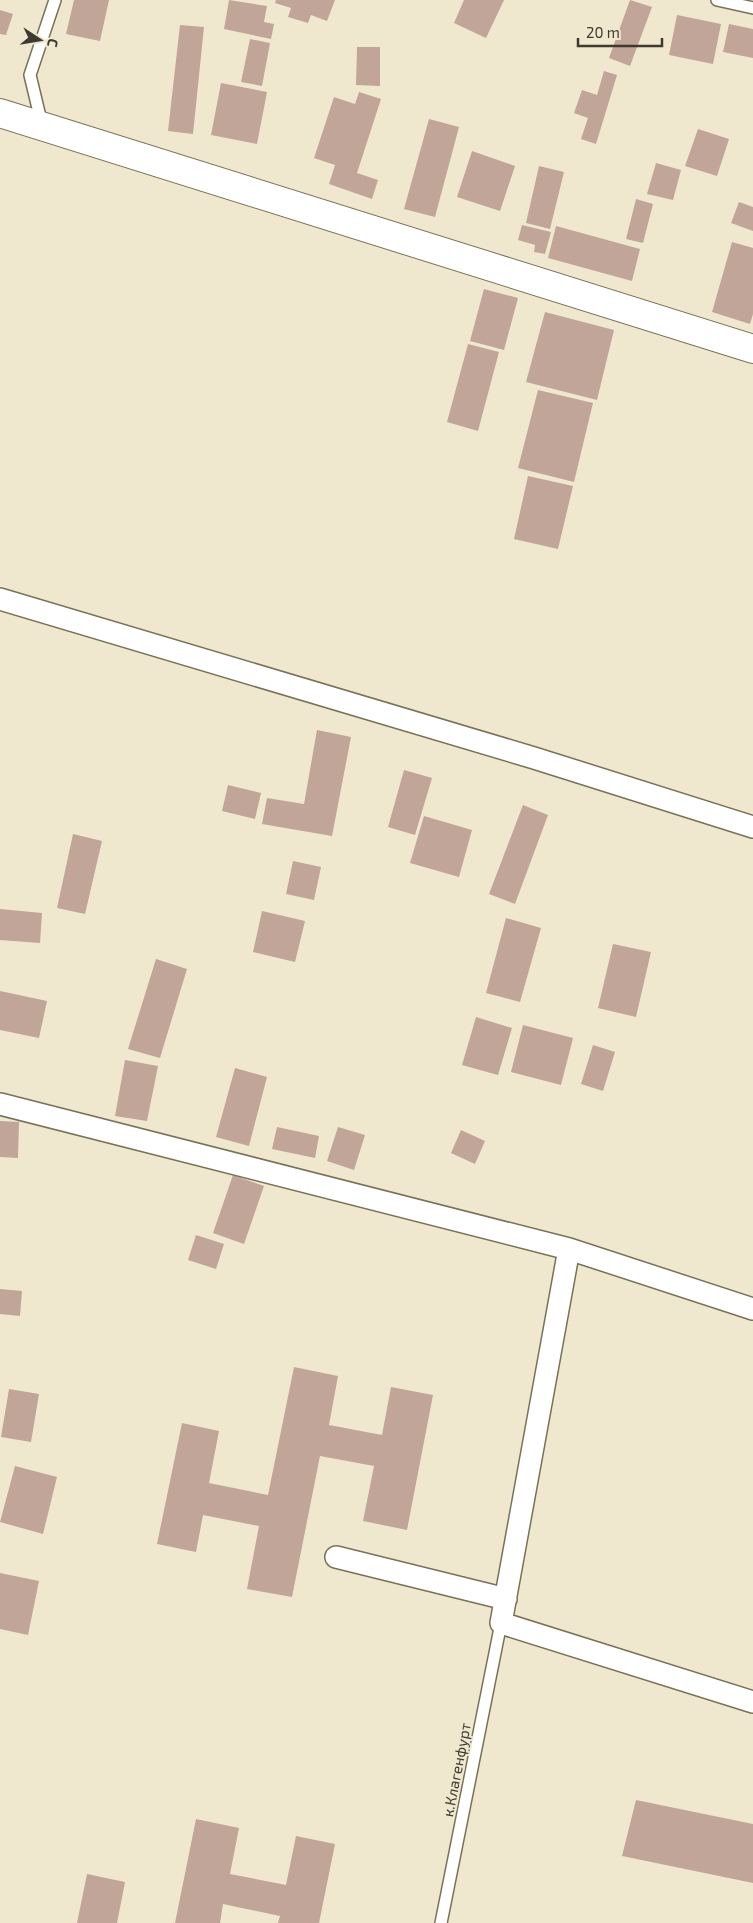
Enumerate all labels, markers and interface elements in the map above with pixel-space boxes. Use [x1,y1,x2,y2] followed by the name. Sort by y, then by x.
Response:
[15,15,65,65] north arrow
[578,15,662,47] scale bar
[586,23,620,41] text: 20 m
[44,37,62,49] text: С
[438,1721,475,1819] street label: к.Клагенфурт

